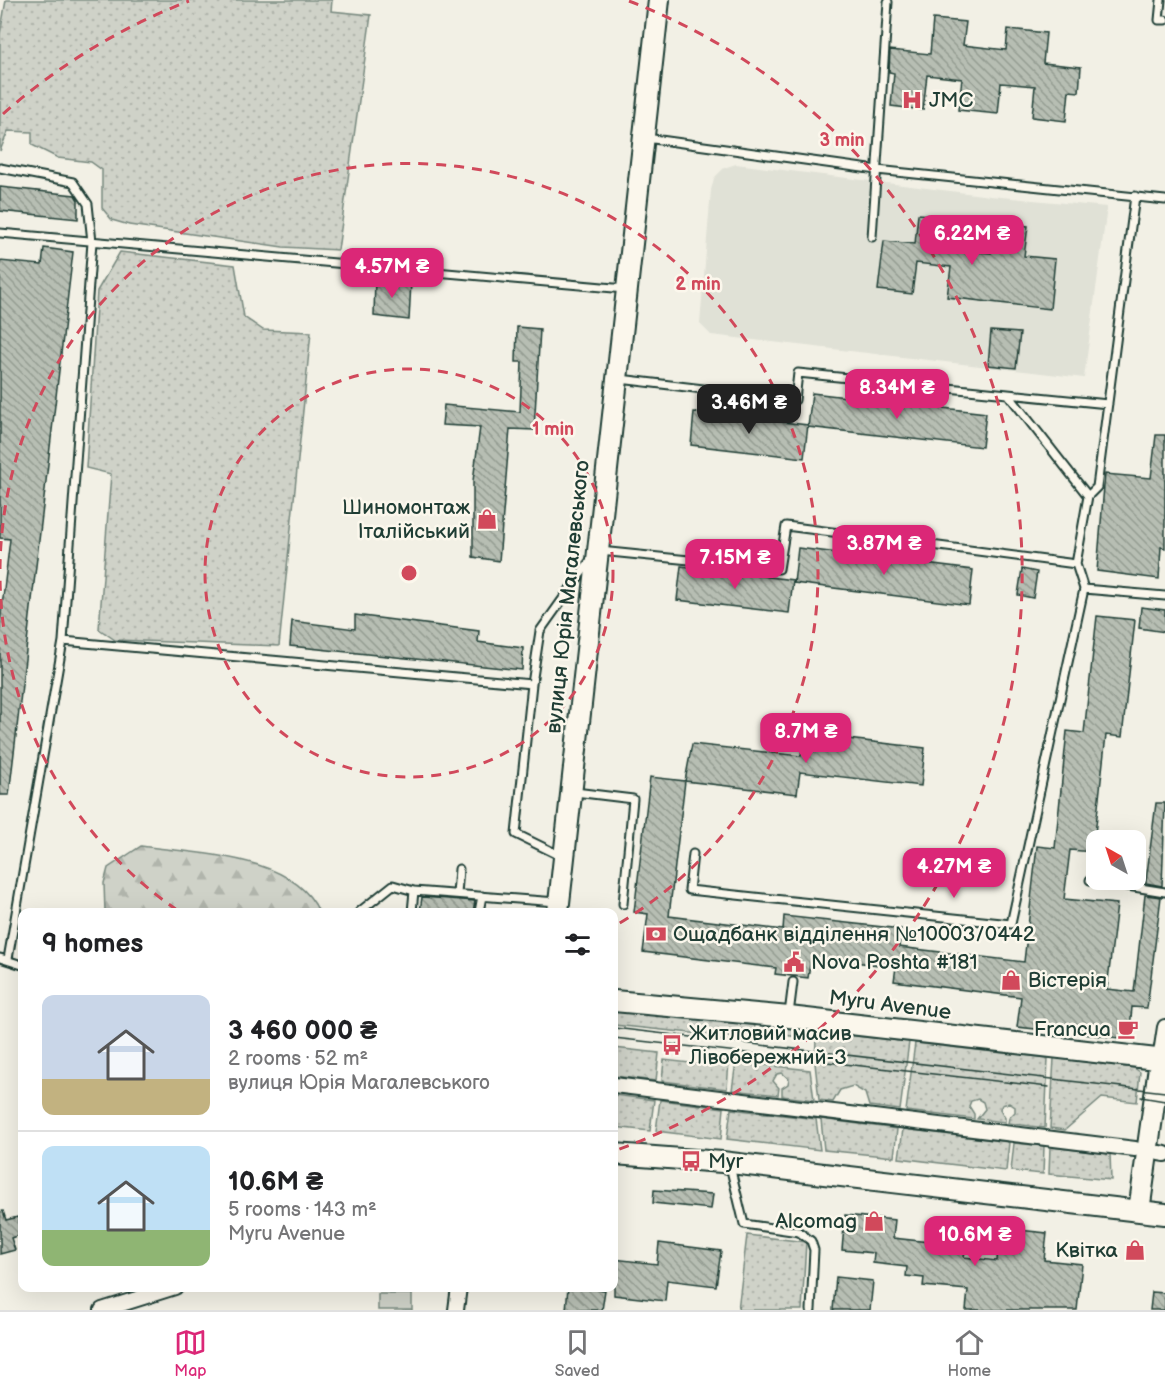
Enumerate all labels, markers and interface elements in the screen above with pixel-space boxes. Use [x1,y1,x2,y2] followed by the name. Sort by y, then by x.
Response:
[900,88,924,112] hospital icon: JMC
[929,88,973,113] place label: JMC
[819,130,865,151] text: 3 min
[917,215,1027,266] pin: 6.22M ₴
[934,222,1010,246] text: 6.22M ₴
[337,248,447,299] pin: 4.57M ₴
[355,255,429,279] text: 4.57M ₴
[675,274,721,295] text: 2 min
[842,369,952,420] pin: 8.34M ₴
[859,376,935,400] text: 8.34M ₴
[694,384,804,435] pin: 3.46M ₴
[711,391,787,415] text: 3.46M ₴
[532,419,574,440] text: 1 min
[541,459,595,735] street label: вулиця Юрія Магалевського
[342,495,470,544] place label: Шиномонтаж Італійський
[475,507,499,531] shop icon: Шиномонтаж Італійський
[829,525,939,576] pin: 3.87M ₴
[846,532,922,556] text: 3.87M ₴
[680,539,790,590] pin: 7.15M ₴
[699,546,771,570] text: 7.15M ₴
[399,563,419,583] centre of rings
[757,713,855,764] pin: 8.7M ₴
[774,720,838,744] text: 8.7M ₴
[1086,830,1146,890] north arrow
[1086,830,1146,890] map controls
[899,848,1009,899] pin: 4.27M ₴
[917,855,991,879] text: 4.27M ₴
[644,922,668,946] bank icon: Ощадбанк відділення №10003/0442
[673,922,1036,947] place label: Ощадбанк відділення №10003/0442
[561,928,594,961] icon: filters
[42,929,143,960] text: 9 homes
[782,950,806,974] public building icon: Nova Poshta #181
[811,950,978,975] place label: Nova Poshta #181
[999,968,1023,992] shop icon: Вістерія
[1028,968,1107,993] place label: Вістерія
[827,985,953,1025] street label: Myru Avenue
[228,1016,377,1047] text: 3 460 000 ₴
[1034,1017,1111,1042] place label: Franсua
[1116,1017,1140,1041] cafe icon: Franсua
[90,1019,162,1091] icon: home
[688,1021,851,1070] place label: Житловий масив Лівобережний-3
[660,1033,684,1057] bus stop icon: Житловий масив Лівобережний-3
[228,1047,368,1071] text: 2 rooms · 52 m²
[228,1071,490,1095] text: вулиця Юрія Магалевського
[679,1149,703,1173] bus stop icon: Myr
[708,1149,744,1174] place label: Myr
[228,1167,323,1198] text: 10.6M ₴
[90,1170,162,1242] icon: home
[228,1198,377,1222] text: 5 rooms · 143 m²
[775,1209,857,1234] place label: Alcomag
[862,1209,886,1233] shop icon: Alcomag
[920,1216,1030,1267] pin: 10.6M ₴
[228,1222,345,1246] text: Myru Avenue
[938,1223,1012,1247] text: 10.6M ₴
[1055,1238,1119,1263] place label: Квітка
[1123,1238,1147,1262] shop icon: Квітка
[174,1326,207,1381] tab: Map
[555,1326,600,1381] tab: Saved
[948,1326,991,1381] tab: Home

